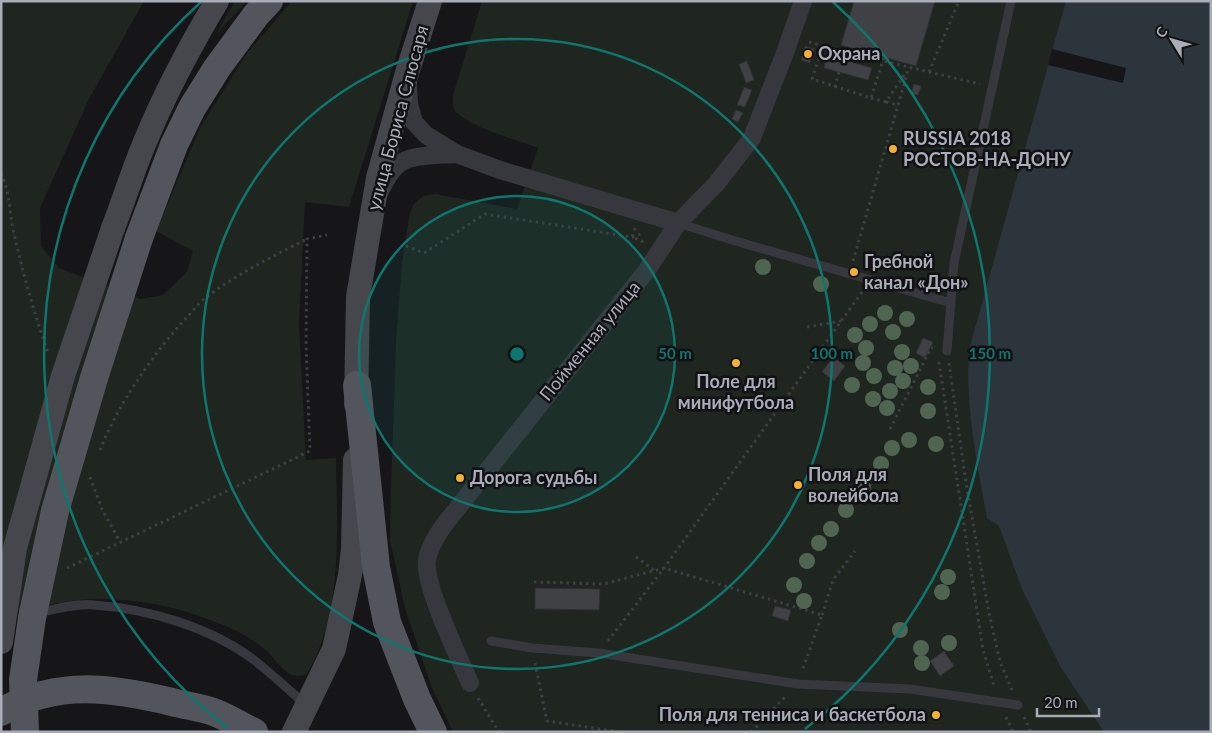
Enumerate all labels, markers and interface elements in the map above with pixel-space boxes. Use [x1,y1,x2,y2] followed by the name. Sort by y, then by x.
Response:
[1147,15,1197,65] north arrow
[1152,22,1171,41] text: С
[362,23,432,213] street label: улица Бориса Слюсаря
[818,42,880,64] place label: Охрана
[802,48,814,60] marker: Охрана
[903,127,1071,170] place label: RUSSIA 2018 РОСТОВ-НА-ДОНУ
[887,143,899,155] marker: RUSSIA 2018 РОСТОВ-НА-ДОНУ
[864,250,969,293] place label: Гребной канал «Дон»
[848,266,860,278] marker: Гребной канал «Дон»
[534,276,644,405] street label: Пойменная улица
[658,344,692,362] text: 50 m
[811,344,853,362] text: 100 m
[969,344,1011,362] text: 150 m
[508,345,526,363] centre of rings
[730,357,742,369] marker: Поле для минифутбола
[678,370,794,413] place label: Поле для минифутбола
[808,463,899,506] place label: Поля для волейбола
[470,466,597,488] place label: Дорога судьбы
[454,472,466,484] marker: Дорога судьбы
[792,479,804,491] marker: Поля для волейбола
[1037,686,1100,718] scale bar
[1044,693,1078,711] text: 20 m
[659,703,926,725] place label: Поля для тенниса и баскетбола
[930,709,942,721] marker: Поля для тенниса и баскетбола

